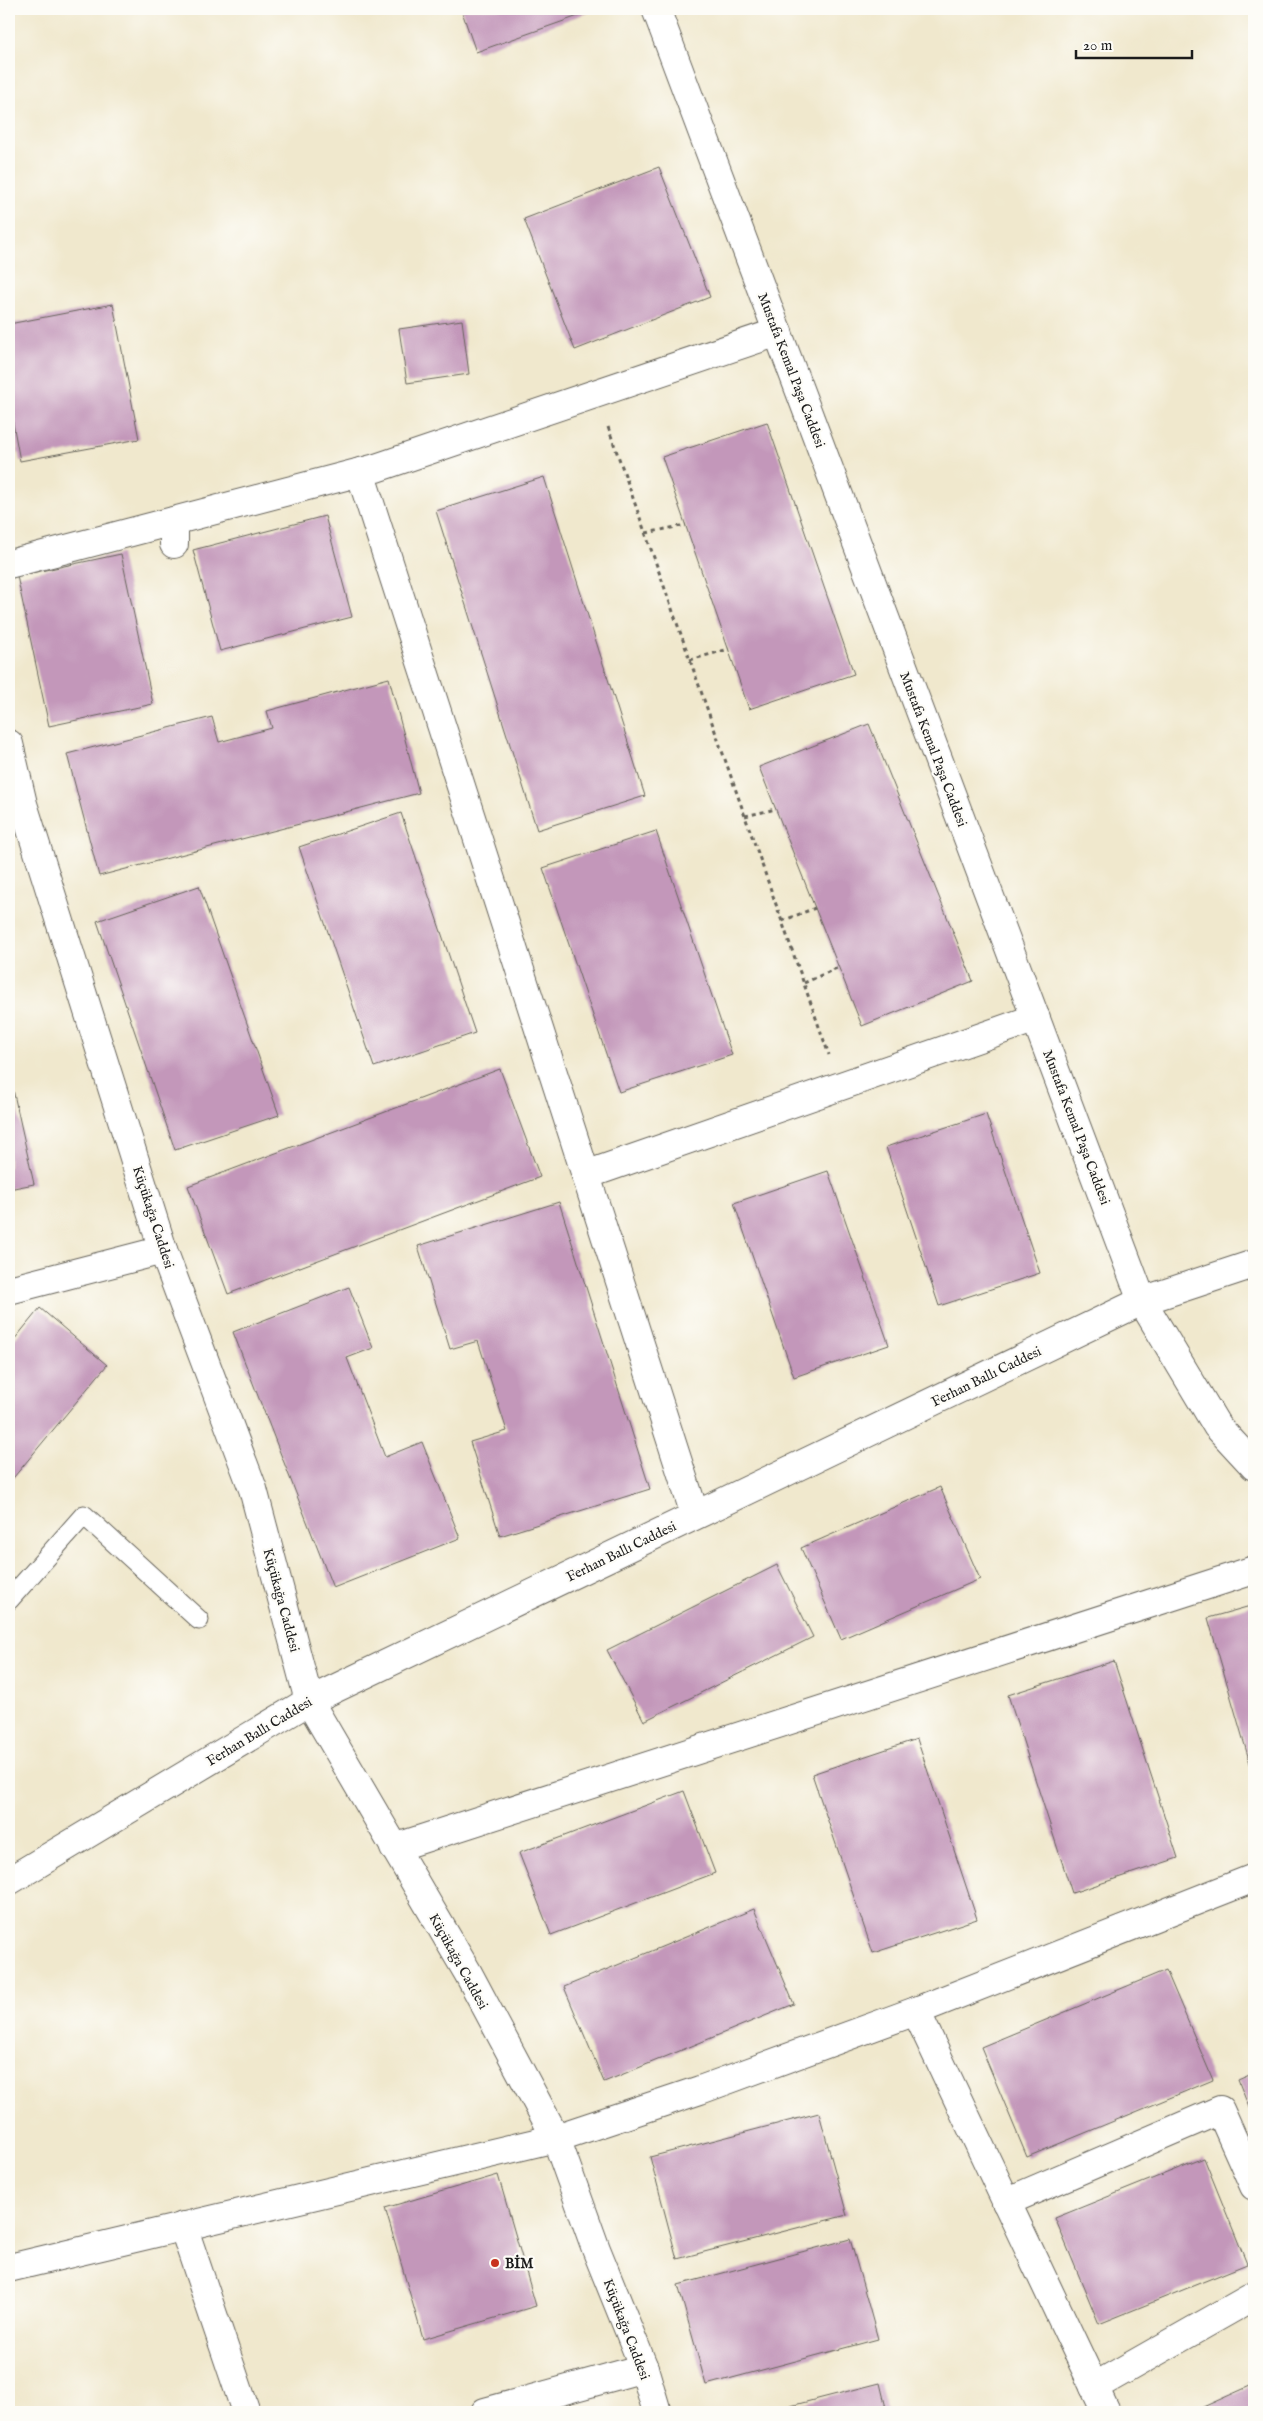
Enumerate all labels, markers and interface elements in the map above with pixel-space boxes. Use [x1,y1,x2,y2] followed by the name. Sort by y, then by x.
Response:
[1076,28,1192,60] scale bar
[1083,36,1113,55] text: 20 m
[753,290,829,451] street label: Mustafa Kemal Paşa Caddesi
[895,669,971,830] street label: Mustafa Kemal Paşa Caddesi
[1038,1047,1114,1208] street label: Mustafa Kemal Paşa Caddesi
[128,1164,178,1271] street label: Küçükağa Caddesi
[928,1342,1045,1411] street label: Ferhan Ballı Caddesi
[563,1517,680,1586] street label: Ferhan Ballı Caddesi
[259,1546,304,1654] street label: Küçükağa Caddesi
[203,1693,316,1771] street label: Ferhan Ballı Caddesi
[424,1910,492,2013] street label: Küçükağa Caddesi
[505,2254,534,2273] place label: BİM
[489,2257,501,2269] marker: BİM
[599,2276,654,2383] street label: Küçükağa Caddesi

